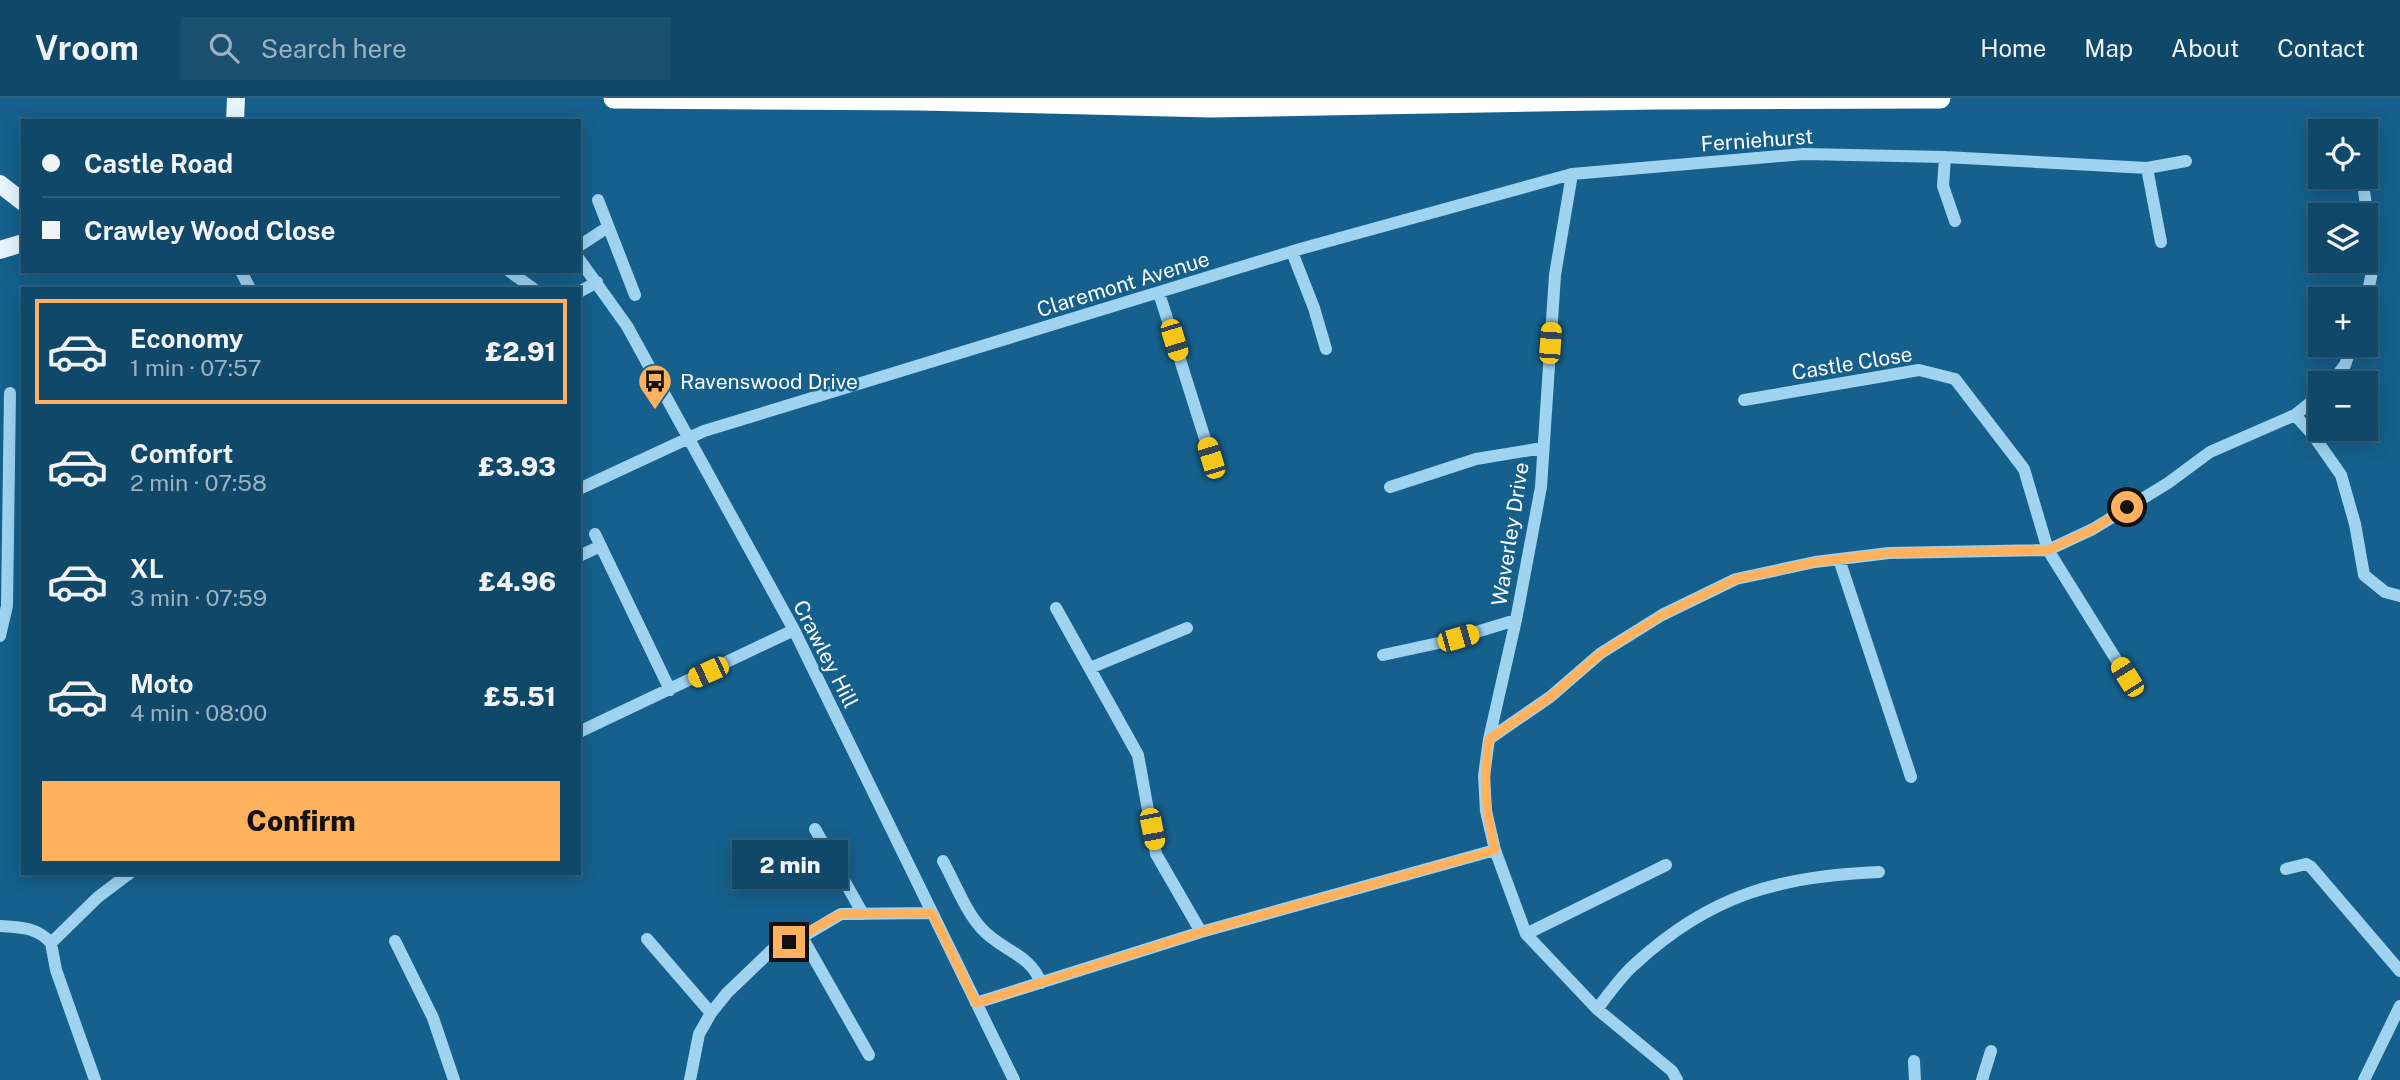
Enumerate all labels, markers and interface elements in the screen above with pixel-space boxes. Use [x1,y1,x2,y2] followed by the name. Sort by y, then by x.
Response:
[181,17,671,80] search box
[35,29,139,67] text: Vroom
[205,29,243,67] icon: search
[261,33,407,64] text: Search here
[1980,34,2046,62] text: Home
[2084,34,2133,62] text: Map
[2171,34,2239,62] text: About
[2277,34,2365,62] text: Contact
[2308,119,2378,441] map controls
[2308,119,2378,189] button: locate
[1700,124,1814,156] street label: Ferniehurst
[84,148,233,179] text: Castle Road
[2308,203,2378,273] button: layers
[84,215,336,246] text: Crawley Wood Close
[1034,246,1212,322] street label: Claremont Avenue
[2308,287,2378,357] button: +
[1158,317,1191,363] car
[46,320,109,383] icon: car
[1539,321,1562,365] car
[130,323,243,354] text: Economy
[485,336,556,367] text: £2.91
[1790,341,1914,385] street label: Castle Close
[130,354,261,381] text: 1 min · 07:57
[636,362,674,411] bus stop icon: Ravenswood Drive
[680,369,858,394] place label: Ravenswood Drive
[2308,371,2378,441] button: −
[46,435,109,498] icon: car
[1195,435,1228,481] car
[130,438,233,469] text: Comfort
[478,451,556,482] text: £3.93
[1486,460,1534,608] street label: Waverley Drive
[130,469,267,496] text: 2 min · 07:58
[2111,491,2143,523] route start
[46,550,109,613] icon: car
[130,553,164,584] text: XL
[479,566,556,597] text: £4.96
[130,584,267,611] text: 3 min · 07:59
[788,596,864,712] street label: Crawley Hill
[1435,622,1482,654] car
[685,654,732,690] car
[2107,654,2148,700] car
[46,665,109,728] icon: car
[130,668,193,699] text: Moto
[484,681,556,712] text: £5.51
[130,699,267,726] text: 4 min · 08:00
[42,781,560,861] button: Confirm
[1138,806,1167,852] car
[731,840,847,890] callout: 2 min
[759,851,821,878] text: 2 min
[773,926,805,958] route end

